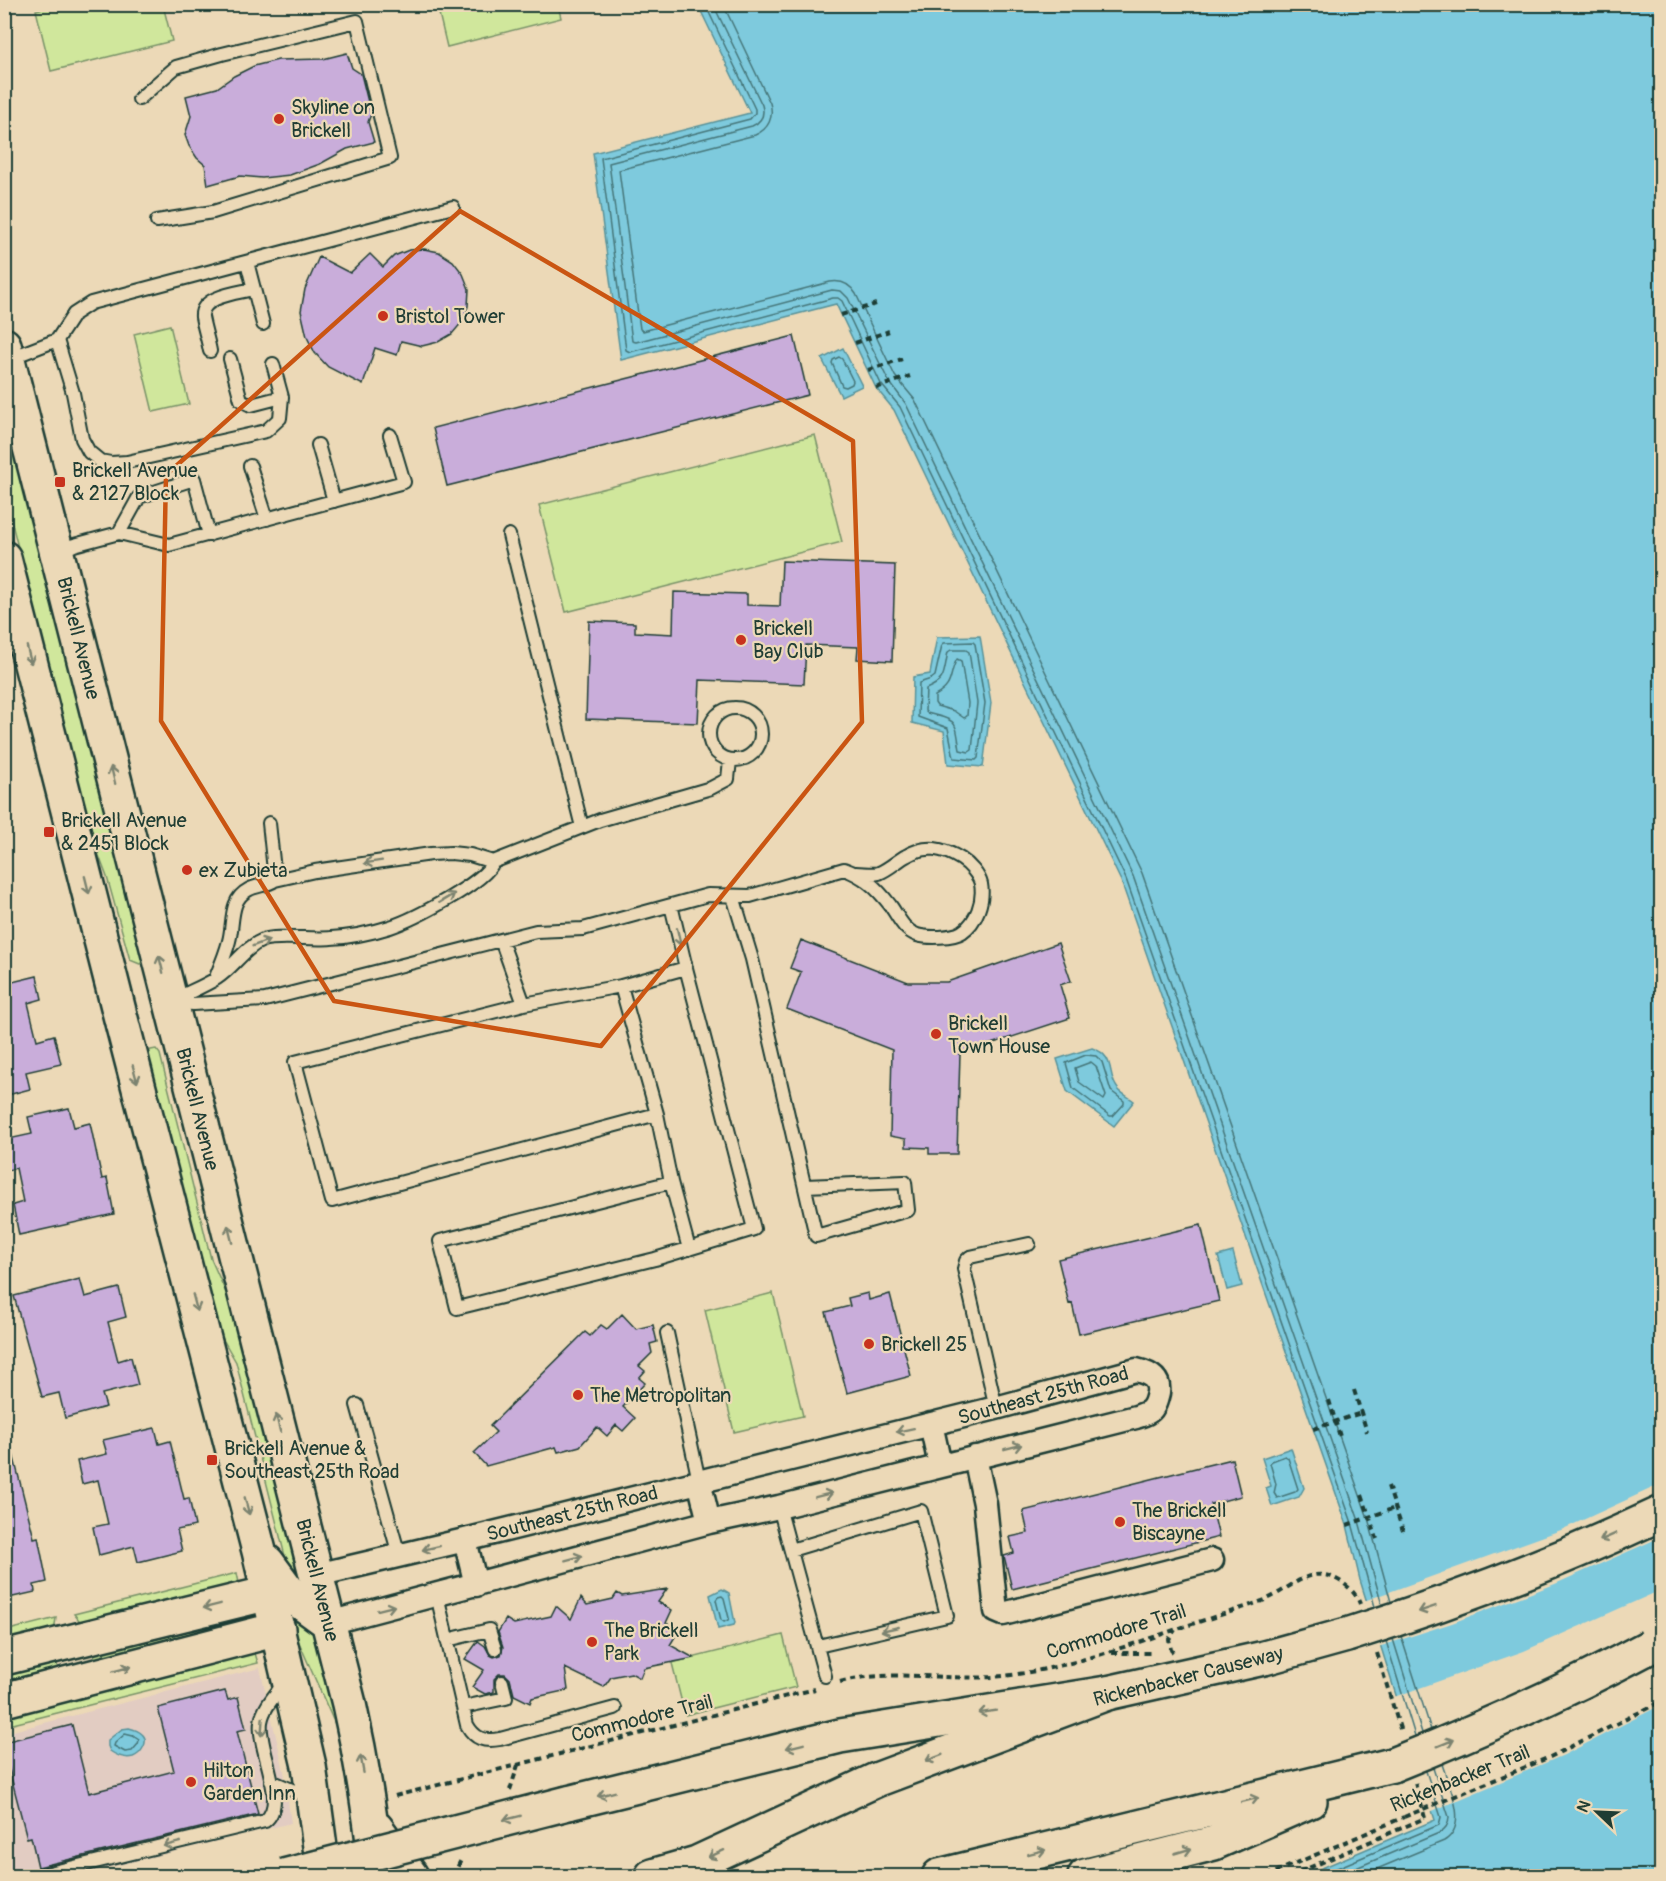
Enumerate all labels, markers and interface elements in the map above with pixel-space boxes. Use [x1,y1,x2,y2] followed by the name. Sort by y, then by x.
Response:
[291,95,375,143] place label: Skyline on Brickell
[272,112,286,126] marker: Skyline on Brickell
[395,304,505,329] place label: Bristol Tower
[376,309,390,323] marker: Bristol Tower
[72,458,198,506] place label: Brickell Avenue & 2127 Block
[53,475,67,489] marker: Brickell Avenue & 2127 Block
[51,574,106,702] street label: Brickell Avenue
[753,616,823,664] place label: Brickell Bay Club
[734,633,748,647] marker: Brickell Bay Club
[24,645,35,664] one-way arrow
[107,766,119,785] one-way arrow
[61,808,187,856] place label: Brickell Avenue & 2451 Block
[42,825,56,839] marker: Brickell Avenue & 2451 Block
[364,857,384,868] one-way arrow
[199,858,288,883] place label: ex Zubieta
[180,863,194,877] marker: ex Zubieta
[81,875,93,894] one-way arrow
[438,892,455,904] one-way arrow
[673,927,685,946] one-way arrow
[251,937,269,948] one-way arrow
[155,955,166,974] one-way arrow
[948,1011,1050,1059] place label: Brickell Town House
[929,1027,943,1041] marker: Brickell Town House
[170,1045,225,1173] street label: Brickell Avenue
[130,1064,141,1083] one-way arrow
[223,1225,235,1244] one-way arrow
[189,1294,201,1313] one-way arrow
[881,1332,967,1357] place label: Brickell 25
[862,1337,876,1351] marker: Brickell 25
[955,1361,1131,1430] street label: Southeast 25th Road
[590,1383,731,1408] place label: The Metropolitan
[571,1388,585,1402] marker: The Metropolitan
[272,1414,284,1433] one-way arrow
[896,1425,916,1436] one-way arrow
[224,1436,400,1484] place label: Brickell Avenue & Southeast 25th Road
[1003,1441,1022,1453] one-way arrow
[205,1453,219,1467] marker: Brickell Avenue & Southeast 25th Road
[484,1480,660,1547] street label: Southeast 25th Road
[814,1489,833,1500] one-way arrow
[242,1496,254,1515] one-way arrow
[1132,1498,1227,1546] place label: The Brickell Biscayne
[1113,1515,1127,1529] marker: The Brickell Biscayne
[290,1516,345,1644] street label: Brickell Avenue
[1600,1532,1618,1543] one-way arrow
[422,1543,441,1554] one-way arrow
[564,1552,583,1564] one-way arrow
[1043,1598,1189,1665] street label: Commodore Trail
[203,1601,222,1612] one-way arrow
[376,1601,395,1613] one-way arrow
[1418,1604,1437,1615] one-way arrow
[604,1618,699,1666] place label: The Brickell Park
[881,1624,900,1636] one-way arrow
[585,1635,599,1649] marker: The Brickell Park
[1091,1641,1286,1712] street label: Rickenbacker Causeway
[112,1663,131,1675] one-way arrow
[569,1689,716,1748] street label: Commodore Trail
[978,1706,998,1717] one-way arrow
[256,1716,267,1736] one-way arrow
[1437,1737,1455,1748] one-way arrow
[1387,1739,1534,1818] street label: Rickenbacker Trail
[786,1740,805,1752] one-way arrow
[926,1753,944,1764] one-way arrow
[356,1754,367,1774] one-way arrow
[203,1758,296,1806] place label: Hilton Garden Inn
[184,1775,198,1789] marker: Hilton Garden Inn
[1567,1782,1627,1842] north arrow
[597,1788,616,1800] one-way arrow
[1240,1793,1259,1805] one-way arrow
[1573,1797,1596,1815] text: N
[502,1812,521,1824] one-way arrow
[163,1838,182,1850] one-way arrow
[1173,1845,1192,1857] one-way arrow
[1027,1846,1046,1858] one-way arrow
[708,1848,726,1860] one-way arrow

